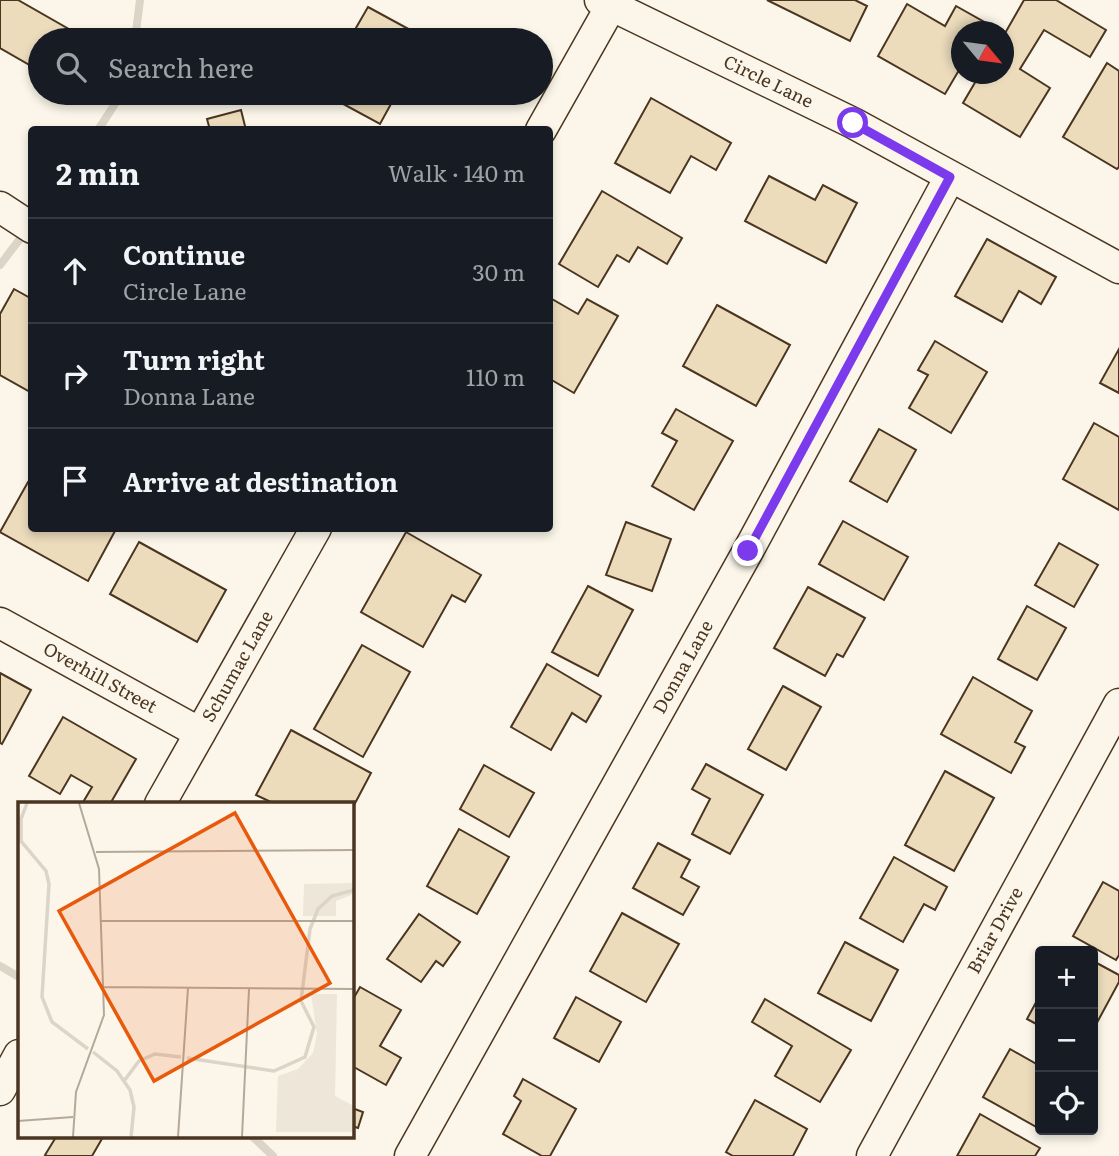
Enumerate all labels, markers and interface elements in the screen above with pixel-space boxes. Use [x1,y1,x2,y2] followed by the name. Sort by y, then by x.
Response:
[951,21,1014,84] north arrow
[28,28,553,105] search box
[108,47,254,86] text: Search here
[719,47,818,114] street label: Circle Lane
[52,48,90,86] icon: search
[837,107,868,138] route start
[56,150,140,194] text: 2 min
[388,155,525,189] text: Walk · 140 m
[123,234,245,273] text: Continue
[56,252,94,290] icon: ahead
[472,254,525,288] text: 30 m
[123,273,247,307] text: Circle Lane
[123,339,265,378] text: Turn right
[56,357,94,395] icon: right
[466,359,525,393] text: 110 m
[123,378,255,412] text: Donna Lane
[123,461,398,500] text: Arrive at destination
[56,462,94,500] icon: arrive
[732,535,763,566] route end
[194,605,279,726] street label: Schumac Lane
[645,615,719,718] street label: Donna Lane
[39,634,163,719] street label: Overhill Street
[18,802,354,1138] inset map
[959,881,1029,978] street label: Briar Drive
[1035,946,1098,1135] map controls
[1035,946,1098,1009] button: +
[1035,1009,1098,1072] button: −
[1035,1072,1098,1135] button: locate

